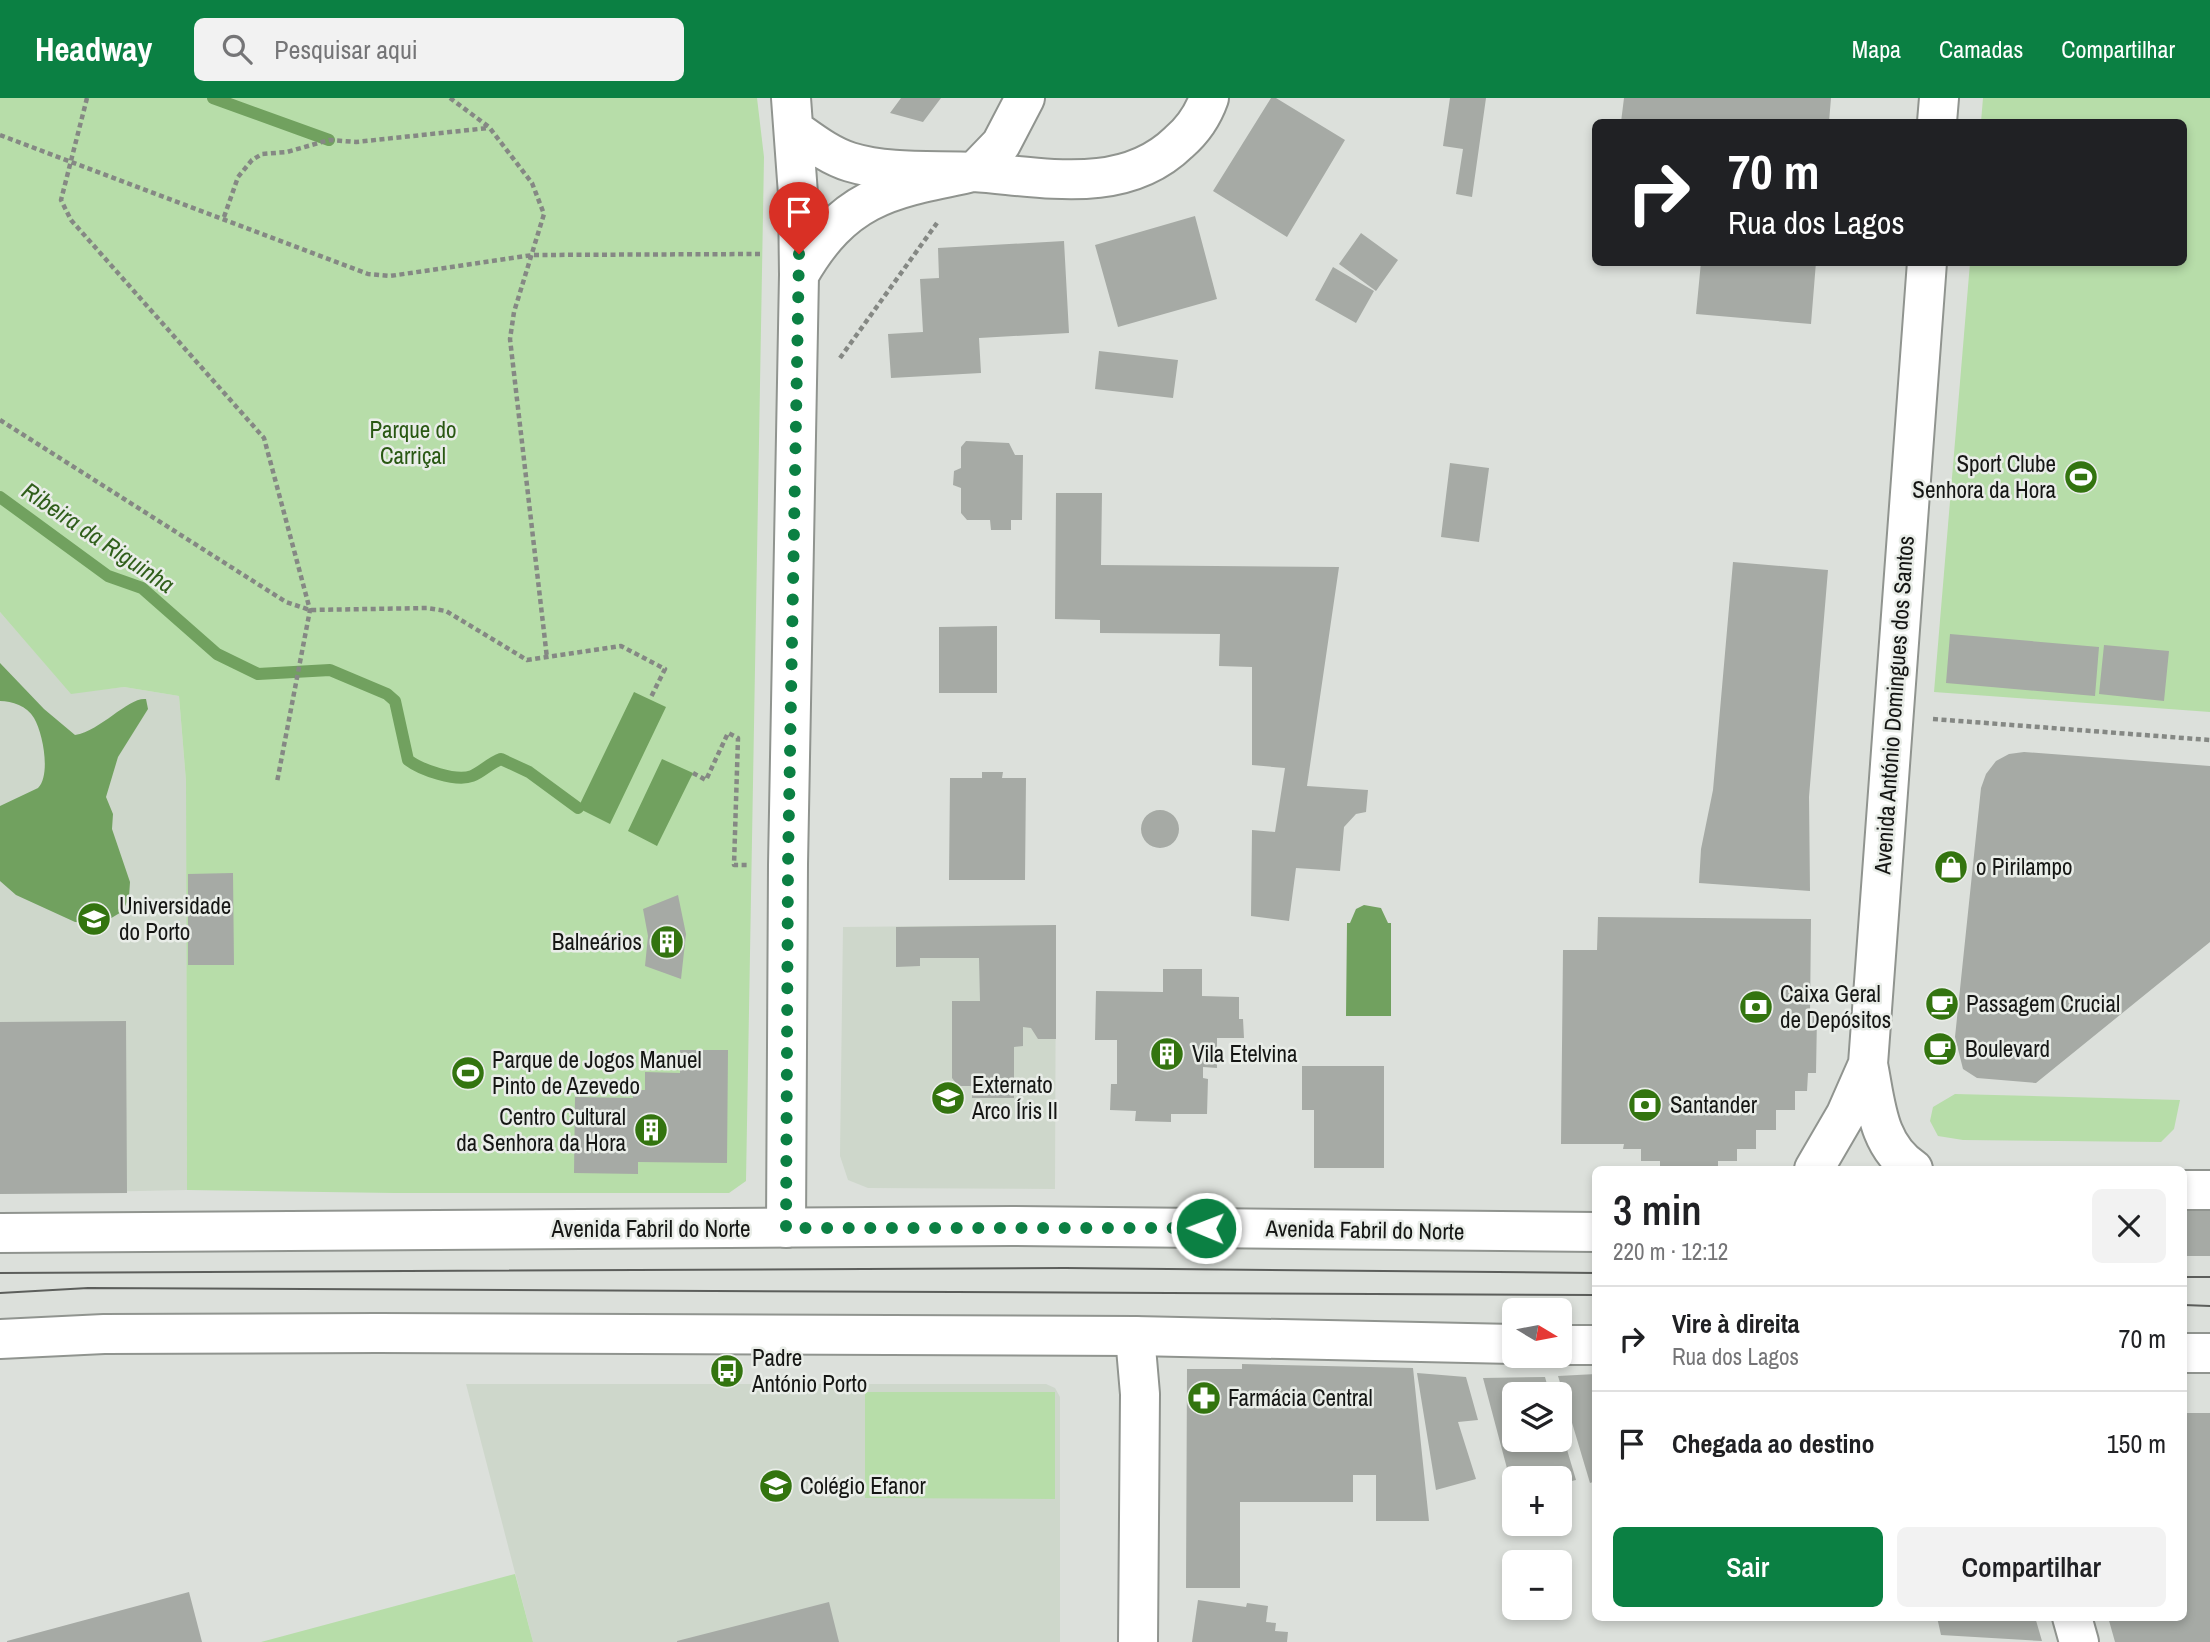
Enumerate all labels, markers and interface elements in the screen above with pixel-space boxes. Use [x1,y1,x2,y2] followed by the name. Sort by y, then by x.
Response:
[194,18,684,81] search box
[35,27,152,71] text: Headway
[218,30,256,68] icon: search
[274,32,418,67] text: Pesquisar aqui
[1852,33,1901,65] text: Mapa
[1939,33,2023,65] text: Camadas
[2061,33,2175,65] text: Compartilhar
[1728,138,1820,204] text: 70 m
[1613,147,1704,238] icon: right
[769,182,829,254] pin
[780,193,818,231] icon: arrive
[1728,201,1905,244] text: Rua dos Lagos
[369,414,457,471] park label: Parque do Carriçal
[1912,448,2057,505] place label: Sport Clube Senhora da Hora
[2062,458,2100,496] sports icon: Sport Clube Senhora da Hora
[16,474,181,600] water label: Ribeira da Riguinha
[1866,535,1921,876] street label: Avenida António Domingues dos Santos
[1932,848,1970,886] shop icon: o Pirilampo
[1976,851,2072,882] place label: o Pirilampo
[119,890,231,947] place label: Universidade do Porto
[75,900,113,938] school or university icon: Universidade do Porto
[648,923,686,961] building icon: Balneários
[552,926,642,957] place label: Balneários
[1780,978,1891,1035] place label: Caixa Geral de Depósitos
[1923,985,1961,1023] cafe icon: Passagem Crucial
[1737,988,1775,1026] bank icon: Caixa Geral de Depósitos
[1966,988,2120,1019] place label: Passagem Crucial
[1921,1030,1959,1068] cafe icon: Boulevard
[1965,1033,2050,1064] place label: Boulevard
[1148,1035,1186,1073] building icon: Vila Etelvina
[1192,1038,1298,1069] place label: Vila Etelvina
[492,1044,702,1101] place label: Parque de Jogos Manuel Pinto de Azevedo
[449,1054,487,1092] sports icon: Parque de Jogos Manuel Pinto de Azevedo
[971,1069,1058,1126] place label: Externato Arco Íris II
[929,1079,967,1117] school or university icon: Externato Arco Íris II
[1626,1086,1664,1124] bank icon: Santander
[1670,1089,1758,1120] place label: Santander
[456,1101,627,1158] place label: Centro Cultural da Senhora da Hora
[632,1111,670,1149] building icon: Centro Cultural da Senhora da Hora
[1613,1182,1702,1238] text: 3 min
[2092,1189,2166,1263] button: close
[1169,1191,1243,1265] position arrow
[1264,1212,1465,1247] street label: Avenida Fabril do Norte
[551,1213,751,1244] street label: Avenida Fabril do Norte
[1613,1236,1728,1267] text: 220 m · 12:12
[1502,1298,1572,1368] north arrow
[1502,1298,1572,1620] map controls
[1672,1306,1800,1341] text: Vire à direita
[1613,1320,1651,1358] icon: right
[2119,1321,2166,1356] text: 70 m
[1672,1341,1799,1372] text: Rua dos Lagos
[751,1342,867,1399] place label: Padre António Porto
[708,1352,746,1390] bus stop icon: Padre António Porto
[1185,1379,1223,1417] pharmacy icon: Farmácia Central
[1228,1382,1373,1413] place label: Farmácia Central
[1502,1382,1572,1452] button: layers
[1613,1425,1651,1463] icon: arrive
[1672,1426,1875,1461] text: Chegada ao destino
[2107,1426,2166,1461] text: 150 m
[1502,1466,1572,1536] button: +
[757,1467,795,1505] school or university icon: Colégio Efanor
[800,1470,927,1501] place label: Colégio Efanor
[1613,1527,1883,1607] button: Sair
[1897,1527,2166,1607] button: Compartilhar
[1502,1550,1572,1620] button: −

